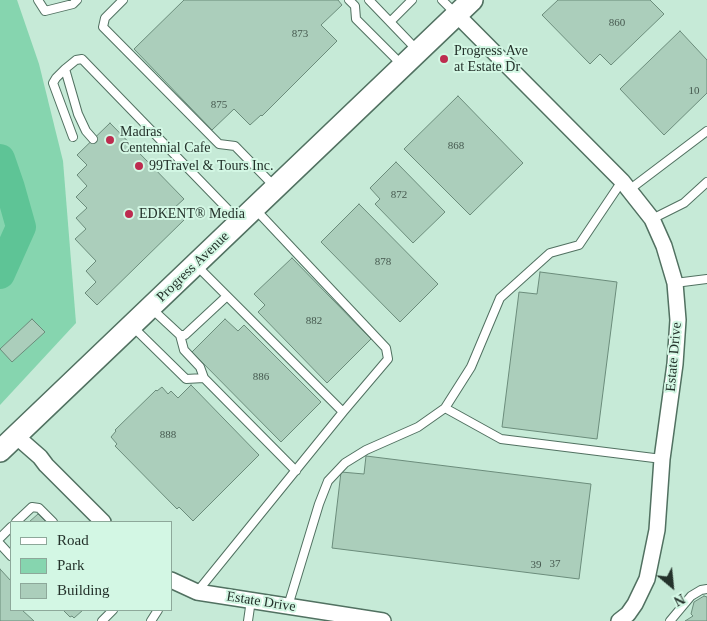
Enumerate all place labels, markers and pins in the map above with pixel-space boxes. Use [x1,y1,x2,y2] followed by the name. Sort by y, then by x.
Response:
[454,43,528,75] place label: Progress Ave at Estate Dr
[438,53,450,65] marker: Progress Ave at Estate Dr
[120,124,211,156] place label: Madras Centennial Cafe
[104,134,116,146] marker: Madras Centennial Cafe
[149,158,273,174] place label: 99Travel & Tours Inc.
[133,160,145,172] marker: 99Travel & Tours Inc.
[139,206,245,222] place label: EDKENT® Media
[123,208,135,220] marker: EDKENT® Media

